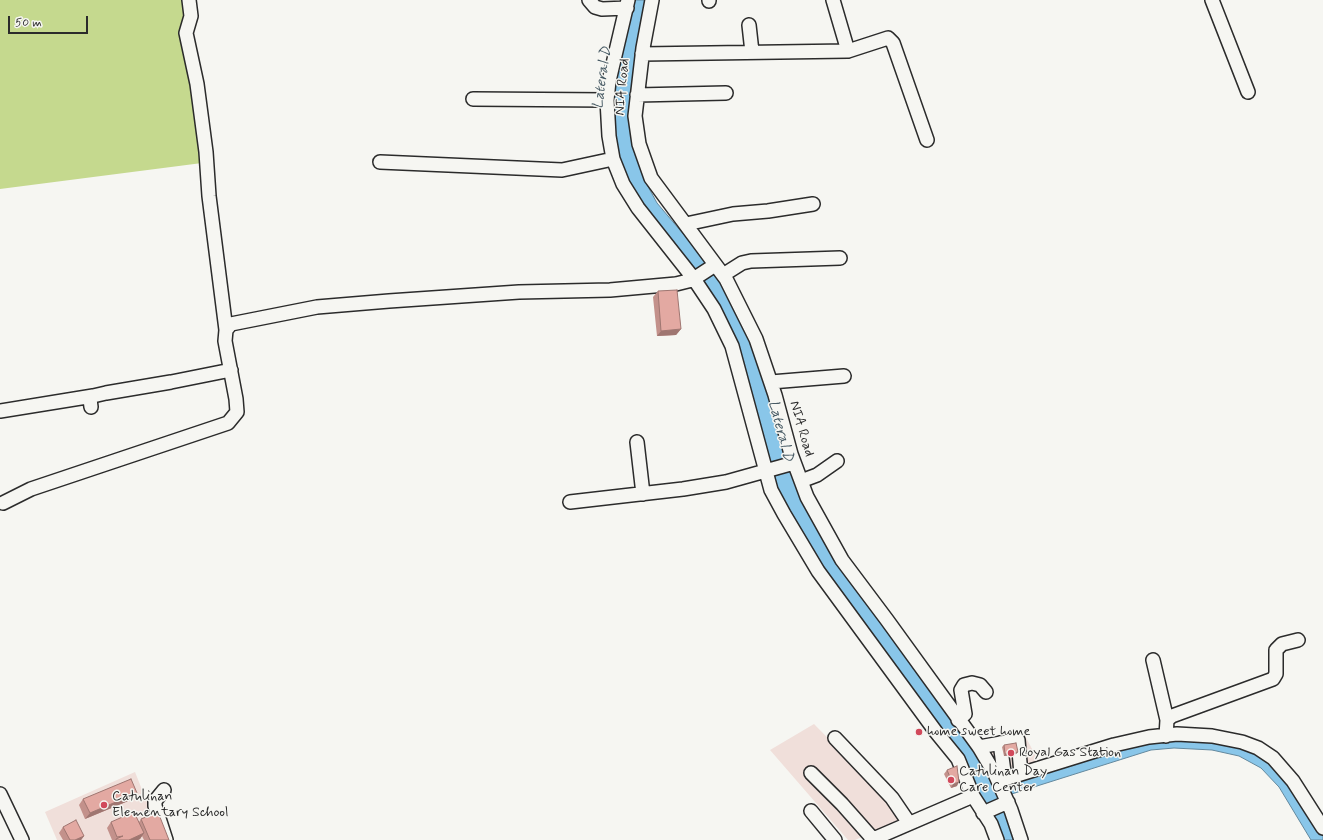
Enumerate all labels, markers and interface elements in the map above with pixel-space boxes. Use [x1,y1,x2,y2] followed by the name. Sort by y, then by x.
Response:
[10,8,90,34] scale bar
[15,15,42,31] text: 50 m
[590,46,616,110] water label: Lateral D
[612,58,634,116] street label: NIA Road
[763,399,797,463] water label: Lateral D
[785,399,817,459] street label: NIA Road
[927,724,1030,740] place label: home sweet home
[914,727,924,737] marker: home sweet home
[1019,745,1121,761] place label: Royal Gas Station
[1006,748,1016,758] marker: Royal Gas Station
[959,764,1047,796] place label: Catulinan Day Care Center
[946,775,956,785] marker: Catulinan Day Care Center
[112,789,228,822] place label: Catulinan Elementary School
[99,800,109,810] marker: Catulinan Elementary School

